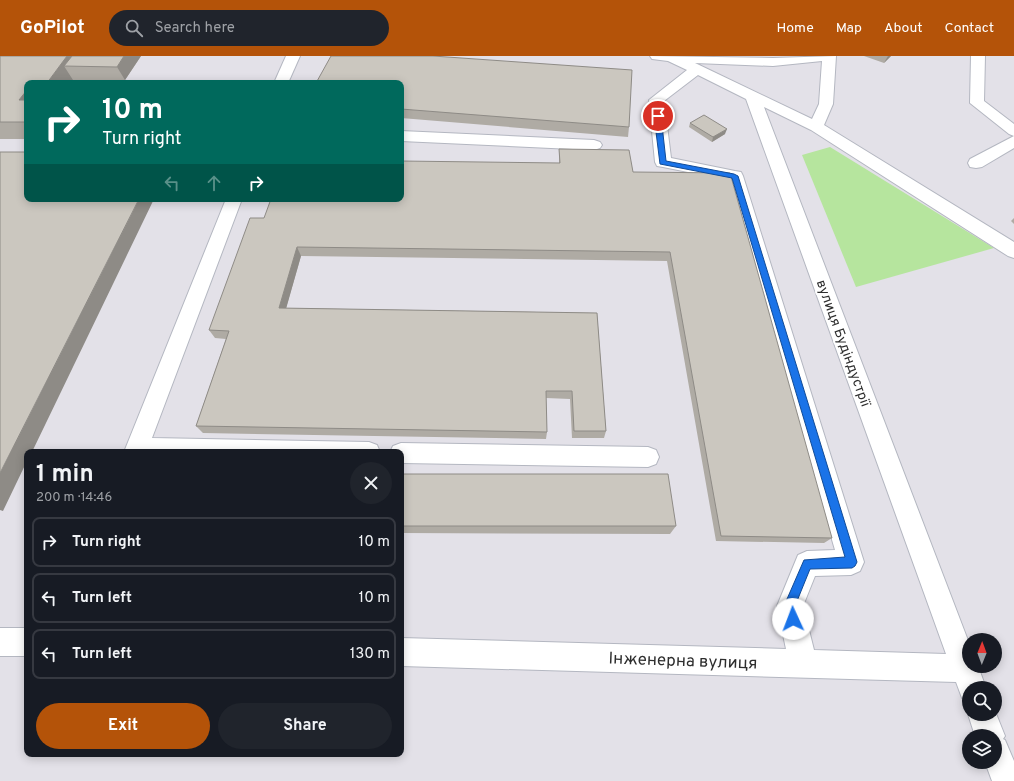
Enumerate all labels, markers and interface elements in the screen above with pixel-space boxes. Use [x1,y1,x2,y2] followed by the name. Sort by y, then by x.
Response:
[109,10,389,46] search box
[20,16,85,40] text: GoPilot
[123,17,145,39] icon: search
[155,19,235,38] text: Search here
[777,20,814,37] text: Home
[836,20,862,37] text: Map
[884,20,923,37] text: About
[945,20,994,37] text: Contact
[102,93,163,129] text: 10 m
[36,96,88,148] icon: right
[641,99,675,133] pin
[647,105,669,127] icon: arrive
[102,128,182,151] text: Turn right
[161,172,183,194] icon: left
[203,172,225,194] icon: ahead
[245,172,267,194] icon: right
[812,278,874,410] street label: вулиця Будіндустрії
[36,460,94,490] text: 1 min
[350,462,392,504] button: close
[36,490,112,506] text: 200 m · 14:46
[38,531,60,553] icon: right
[72,533,141,552] text: Turn right
[359,533,390,552] text: 10 m
[38,587,60,609] icon: left
[72,589,132,608] text: Turn left
[359,589,390,608] text: 10 m
[772,598,814,640] position arrow
[962,633,1002,673] north arrow
[962,633,1002,769] map controls
[38,643,60,665] icon: left
[72,645,132,664] text: Turn left
[350,645,390,664] text: 130 m
[608,648,758,676] street label: Інженерна вулиця
[962,681,1002,721] button: search
[36,703,210,749] button: Exit
[218,703,392,749] button: Share
[962,729,1002,769] button: layers

